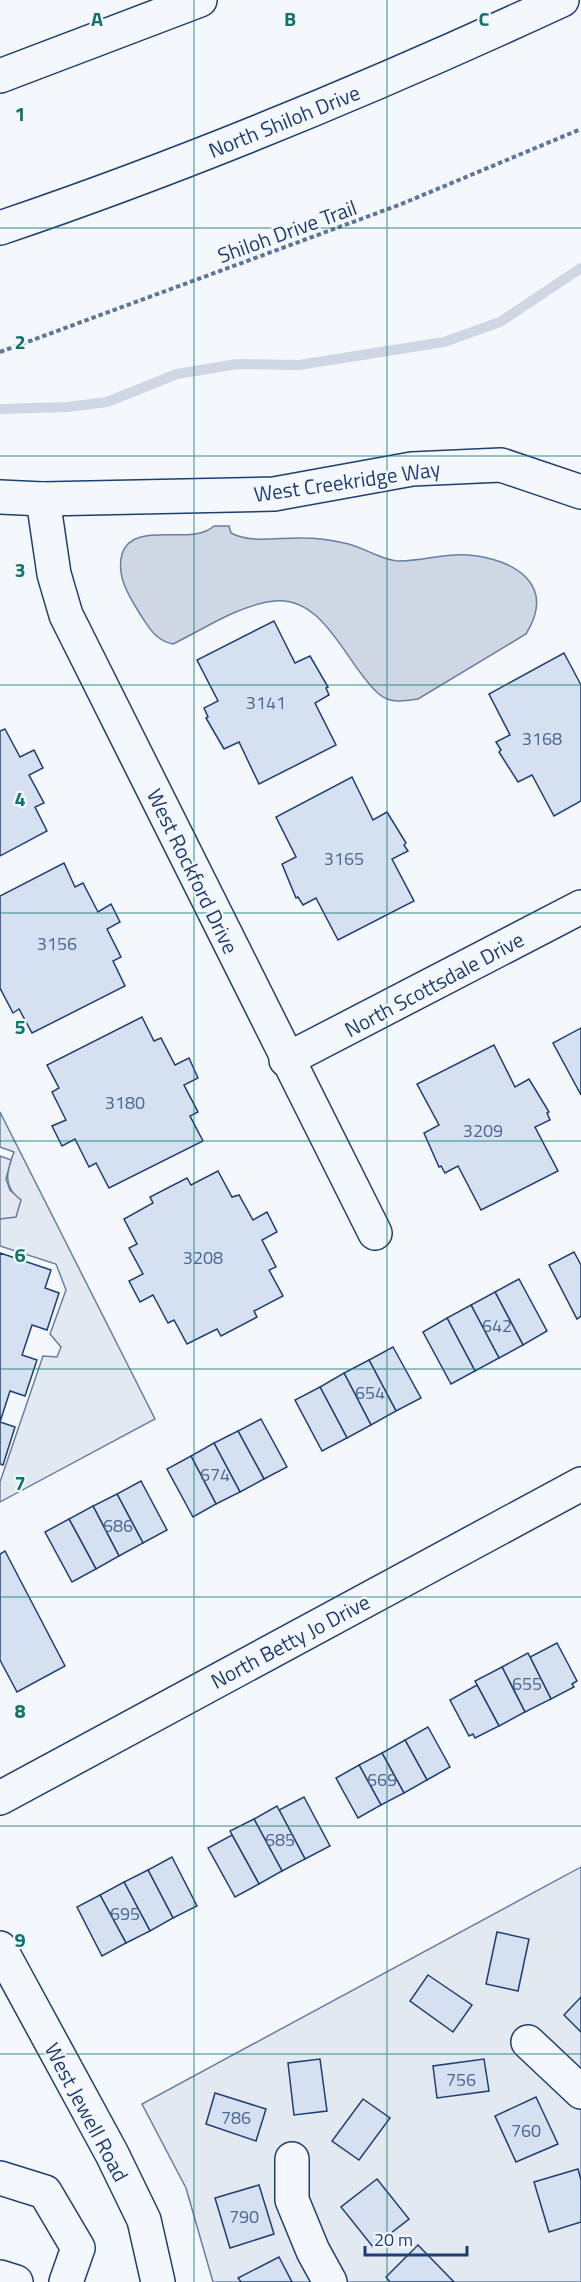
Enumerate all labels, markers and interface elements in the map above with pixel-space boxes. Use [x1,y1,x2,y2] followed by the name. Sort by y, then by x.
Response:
[91,3,103,34] text: A
[284,3,296,34] text: B
[479,3,490,34] text: C
[203,76,365,166] street label: North Shiloh Drive
[14,98,26,129] text: 1
[213,191,361,271] street label: Shiloh Drive Trail
[14,326,26,357] text: 2
[252,452,442,510] street label: West Creekridge Way
[14,554,26,585] text: 3
[246,689,286,716] house number: 3141
[522,725,562,752] house number: 3168
[14,783,26,814] text: 4
[139,783,247,959] street label: West Rockford Drive
[324,845,364,872] house number: 3165
[339,923,529,1045] street label: North Scottsdale Drive
[37,930,77,957] house number: 3156
[14,1011,26,1042] text: 5
[105,1089,145,1116] house number: 3180
[463,1117,503,1144] house number: 3209
[14,1239,26,1270] text: 6
[183,1244,223,1271] house number: 3208
[482,1312,512,1339] house number: 642
[355,1379,385,1406] house number: 654
[200,1461,230,1488] house number: 674
[14,1467,26,1498] text: 7
[103,1512,133,1539] house number: 686
[205,1585,375,1697] street label: North Betty Jo Drive
[512,1670,542,1697] house number: 655
[14,1695,26,1726] text: 8
[367,1766,397,1793] house number: 669
[265,1826,295,1853] house number: 685
[110,1900,140,1927] house number: 695
[14,1924,26,1955] text: 9
[37,2037,137,2187] street label: West Jewell Road
[446,2066,476,2093] house number: 756
[221,2104,251,2131] house number: 786
[511,2117,541,2144] house number: 760
[229,2203,259,2230] house number: 790
[365,2219,467,2257] scale bar
[374,2226,413,2253] text: 20 m

